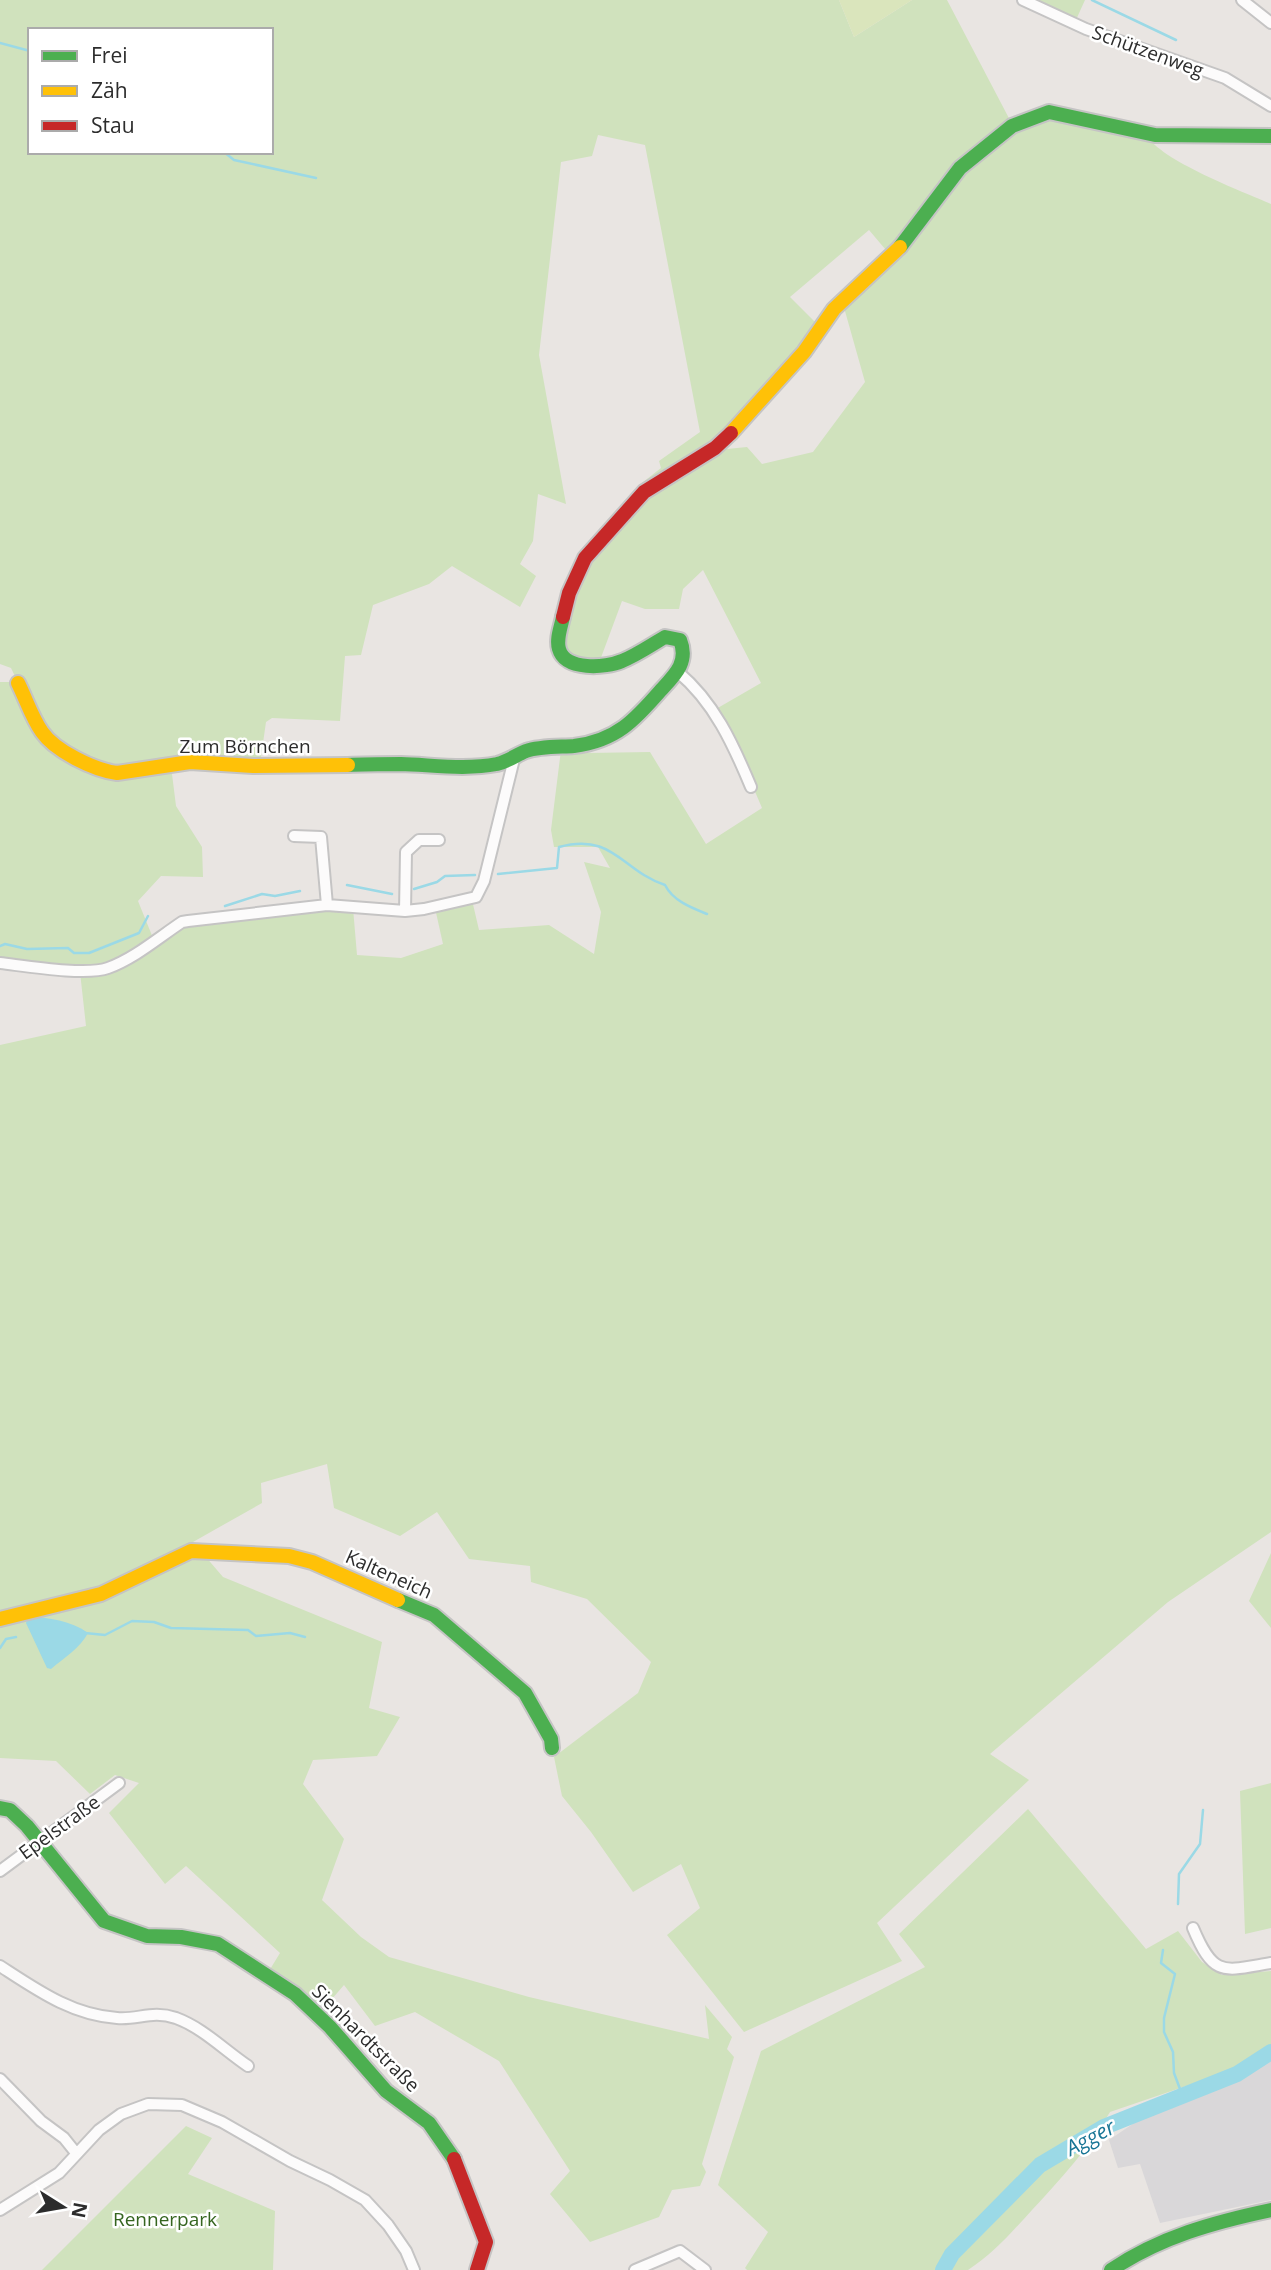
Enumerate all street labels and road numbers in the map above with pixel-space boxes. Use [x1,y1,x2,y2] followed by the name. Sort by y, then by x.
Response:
[1089,19,1207,83] street label: Schützenweg
[179,733,311,759] street label: Zum Börnchen
[342,1543,436,1605] street label: Kalteneich
[13,1789,105,1865] street label: Epelstraße
[306,1978,426,2098] street label: Sienhardtstraße

